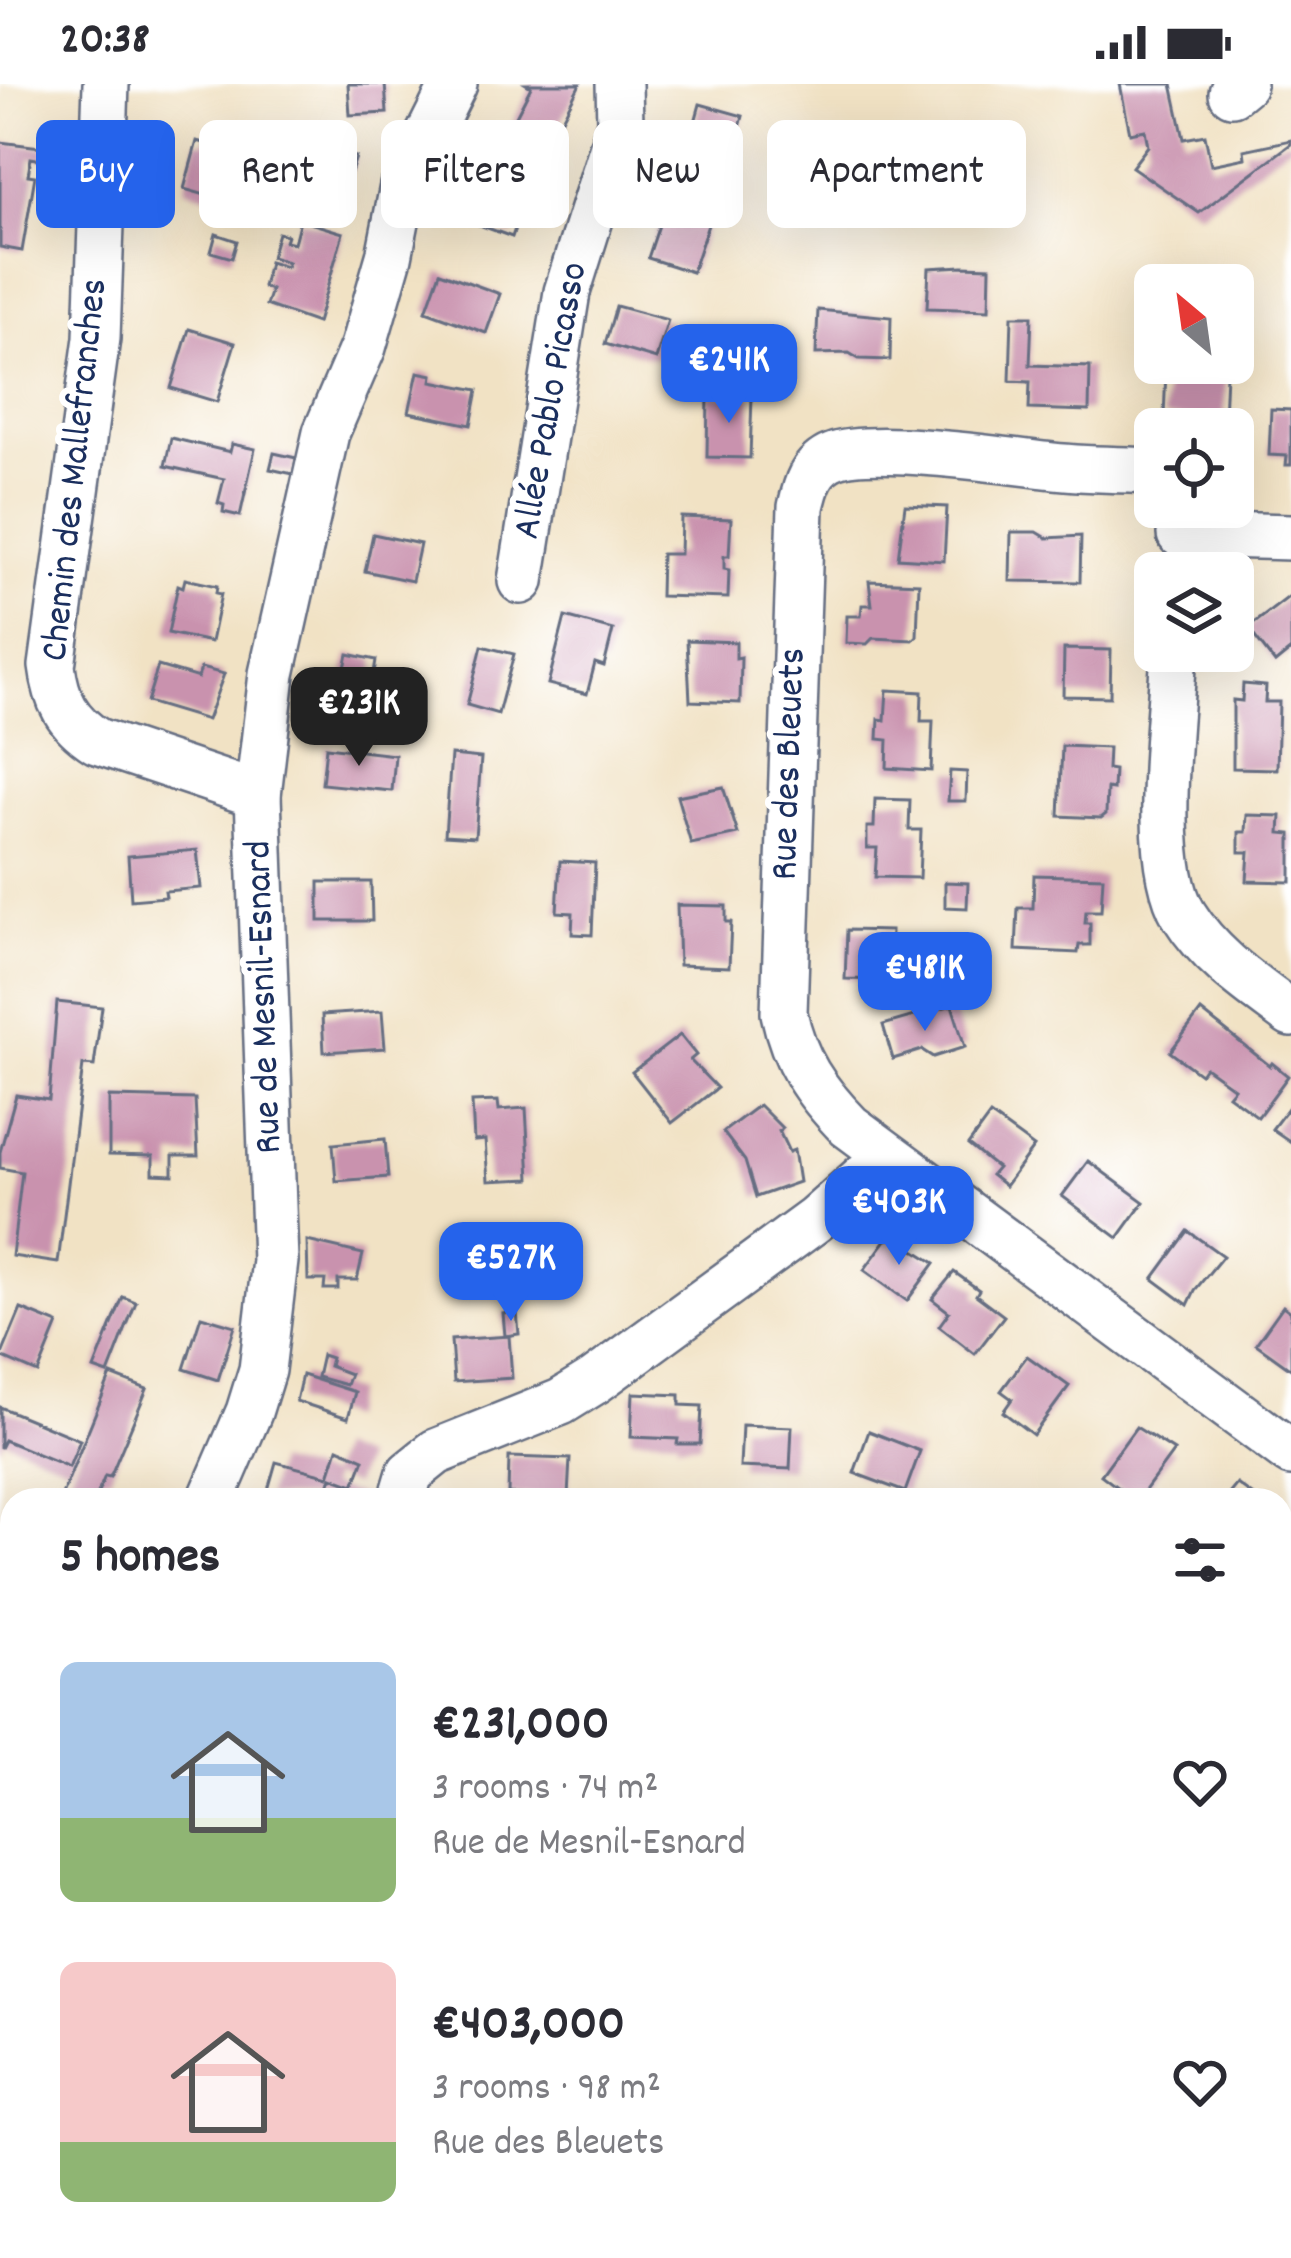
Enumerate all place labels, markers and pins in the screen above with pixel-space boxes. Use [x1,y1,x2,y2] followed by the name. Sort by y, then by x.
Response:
[645,324,813,426] pin: €241K
[275,667,443,769] pin: €231K
[841,932,1009,1034] pin: €481K
[815,1166,983,1268] pin: €403K
[427,1222,595,1324] pin: €527K

